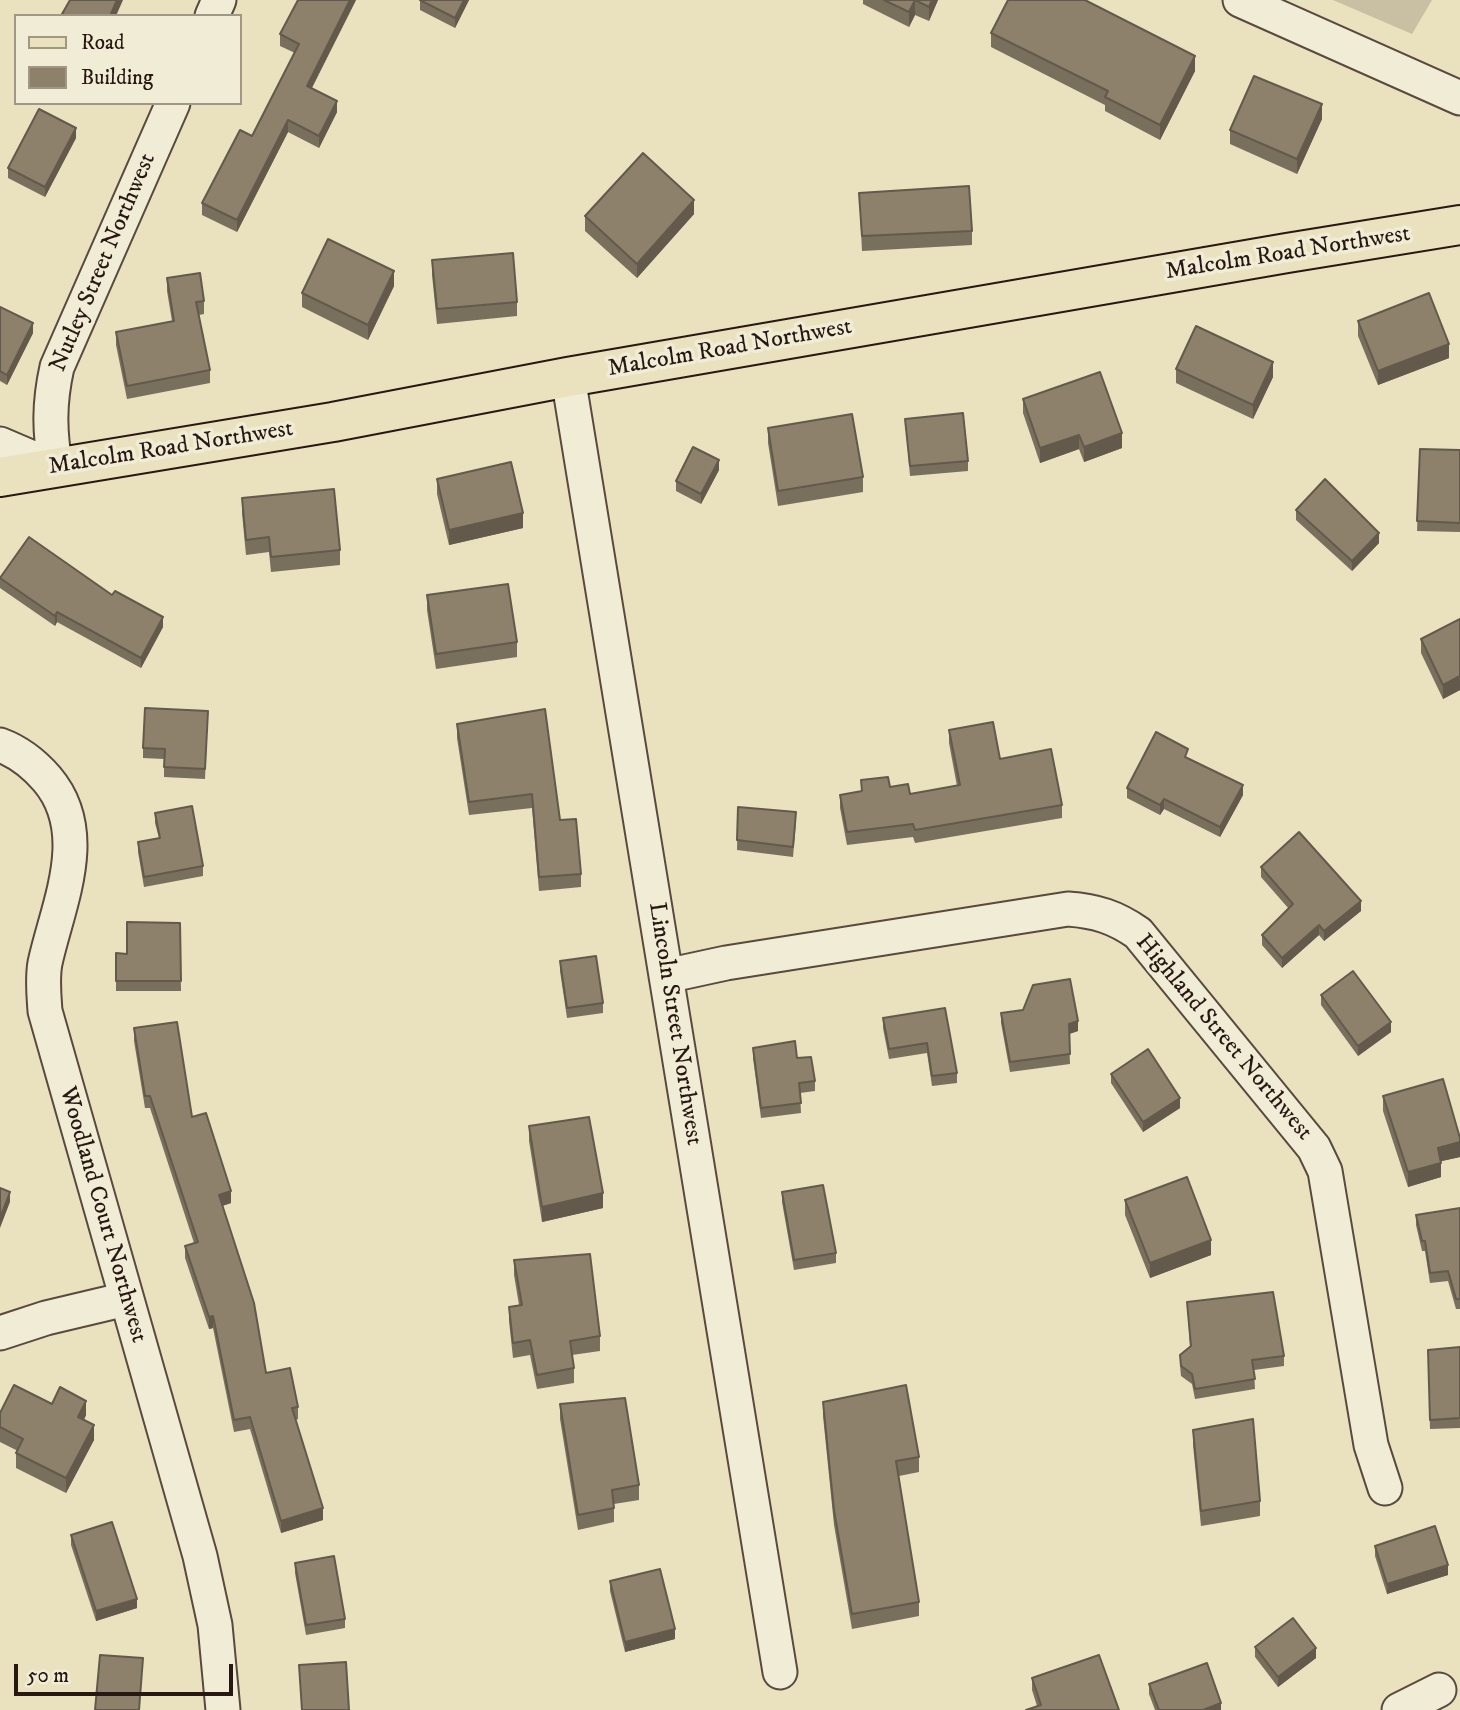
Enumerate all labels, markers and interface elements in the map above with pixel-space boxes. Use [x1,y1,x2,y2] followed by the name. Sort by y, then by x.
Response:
[14,14,242,105] legend
[81,30,125,56] text: Road
[81,65,153,91] text: Building
[45,149,163,377] street label: Nutley Street Northwest
[1164,220,1412,288] street label: Malcolm Road Northwest
[606,313,854,385] street label: Malcolm Road Northwest
[47,415,295,483] street label: Malcolm Road Northwest
[641,901,707,1147] street label: Lincoln Street Northwest
[1128,929,1318,1147] street label: Highland Street Northwest
[52,1084,152,1346] street label: Woodland Court Northwest
[18,1650,236,1694] scale bar
[27,1663,69,1689] text: 50 m

